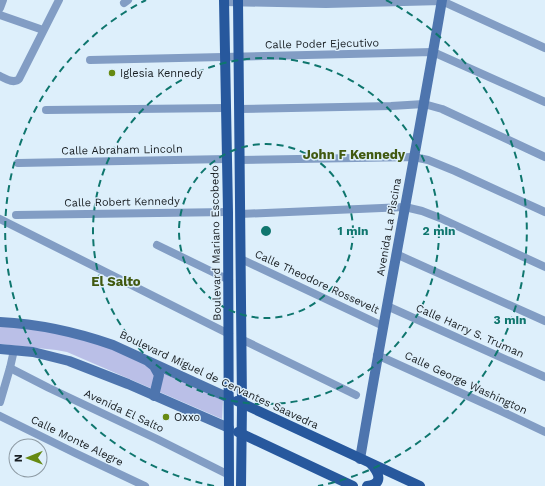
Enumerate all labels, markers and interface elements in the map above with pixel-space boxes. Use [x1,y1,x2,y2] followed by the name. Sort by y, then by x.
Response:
[265,37,379,51] street label: Calle Poder Ejecutivo
[120,67,203,80] place label: Iglesia Kennedy
[107,68,117,78] marker: Iglesia Kennedy
[61,142,183,158] street label: Calle Abraham Lincoln
[303,147,406,162] district label: John F Kennedy
[208,165,224,321] street label: Boulevard Mariano Escobedo
[374,177,404,277] street label: Avenida La Piscina
[64,194,180,210] street label: Calle Robert Kennedy
[259,224,273,238] centre of rings
[338,224,368,238] text: 1 min
[423,224,455,238] text: 2 min
[253,247,382,317] street label: Calle Theodore Rossevelt
[91,274,141,289] district label: El Salto
[414,301,526,361] street label: Calle Harry S. Truman
[494,313,526,327] text: 3 min
[117,328,321,432] street label: Boulevard Miguel de Cervantes Saavedra
[403,349,529,417] street label: Calle George Washington
[82,387,166,435] street label: Avenida El Salto
[174,411,200,424] place label: Oxxo
[161,412,171,422] marker: Oxxo
[29,413,125,469] street label: Calle Monte Alegre
[8,438,48,478] north arrow
[12,454,25,462] text: N

